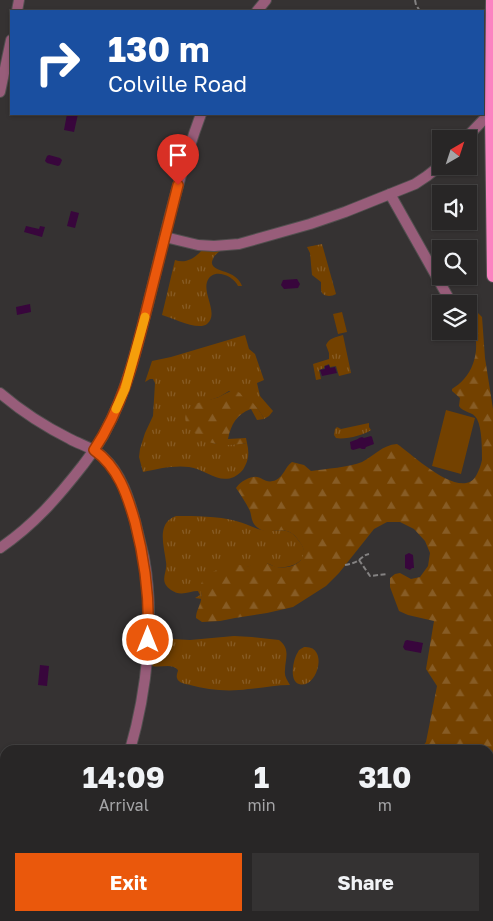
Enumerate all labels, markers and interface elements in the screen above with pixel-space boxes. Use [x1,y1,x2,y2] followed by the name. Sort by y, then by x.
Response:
[108,28,210,70] text: 130 m
[25,30,90,95] icon: right
[108,70,247,97] text: Colville Road
[432,130,478,175] north arrow
[432,130,477,340] map controls
[157,134,199,185] pin
[164,141,192,169] icon: arrive
[432,185,477,230] button: sound
[432,240,477,285] button: search
[432,295,477,340] button: layers
[121,613,173,665] position arrow
[83,759,165,795] text: 14:09
[254,759,269,795] text: 1
[358,759,411,795] text: 310
[99,795,149,815] text: Arrival
[247,795,276,815] text: min
[378,795,392,815] text: m
[15,853,242,911] button: Exit
[252,853,479,911] button: Share

